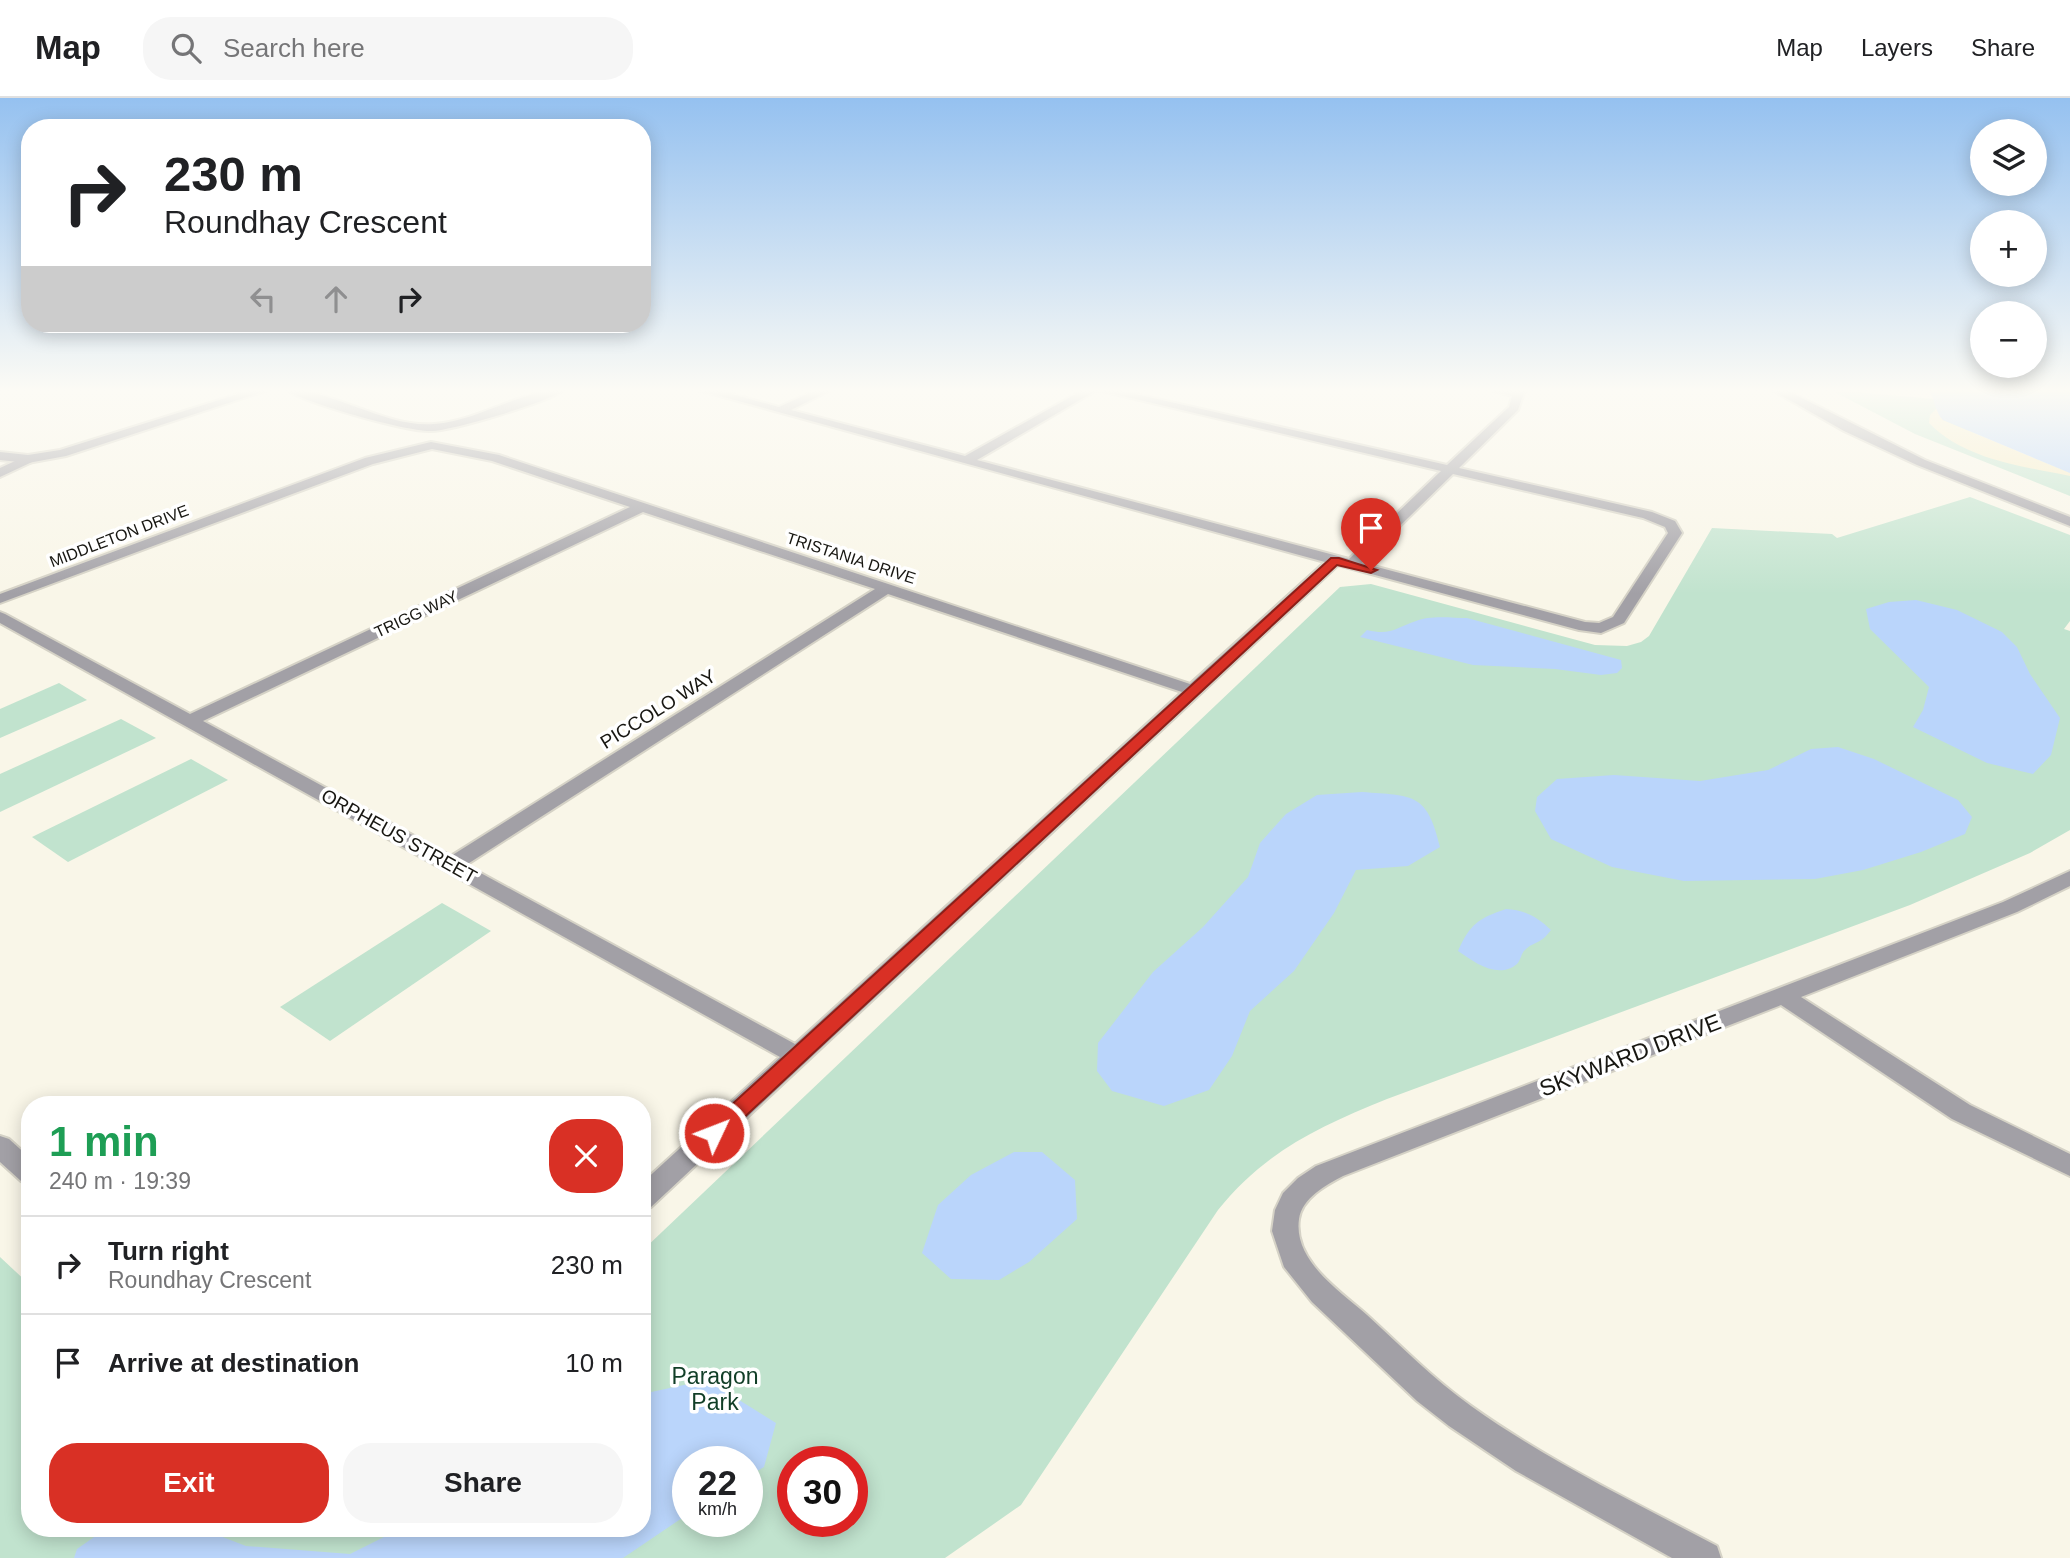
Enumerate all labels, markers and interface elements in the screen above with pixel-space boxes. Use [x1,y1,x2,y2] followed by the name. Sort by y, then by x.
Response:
[143,17,633,80] search box
[35,29,101,66] text: Map
[167,29,205,67] icon: search
[223,33,365,63] text: Search here
[1776,34,1823,61] text: Map
[1861,34,1933,61] text: Layers
[1971,34,2035,61] text: Share
[1970,119,2047,378] map controls
[1970,119,2047,196] button: layers
[49,147,140,238] icon: right
[164,147,303,201] text: 230 m
[164,204,447,240] text: Roundhay Crescent
[1970,210,2047,287] button: +
[244,280,282,318] icon: left
[317,280,355,318] icon: ahead
[390,280,428,318] icon: right
[1970,301,2047,378] button: −
[1341,498,1401,570] pin
[47,502,191,570] street label: MIDDLETON DRIVE
[1352,509,1390,547] icon: arrive
[784,529,918,587] street label: TRISTANIA DRIVE
[372,587,461,641] street label: TRIGG WAY
[596,665,720,753] street label: PICCOLO WAY
[318,785,481,888] street label: ORPHEUS STREET
[1536,1008,1724,1102] street label: SKYWARD DRIVE
[677,1096,751,1170] position arrow
[49,1118,159,1165] text: 1 min
[549,1119,623,1193] button: close
[49,1168,191,1194] text: 240 m · 19:39
[108,1236,229,1266] text: Turn right
[49,1246,87,1284] icon: right
[551,1250,623,1280] text: 230 m
[108,1267,311,1293] text: Roundhay Crescent
[49,1344,87,1382] icon: arrive
[108,1348,359,1378] text: Arrive at destination
[565,1348,623,1378] text: 10 m
[672,1363,758,1415] park label: Paragon Park
[49,1443,329,1523] button: Exit
[343,1443,623,1523] button: Share
[777,1446,868,1537] speed limit sign: 30
[698,1463,737,1502] text: 22
[698,1499,737,1519] text: km/h

